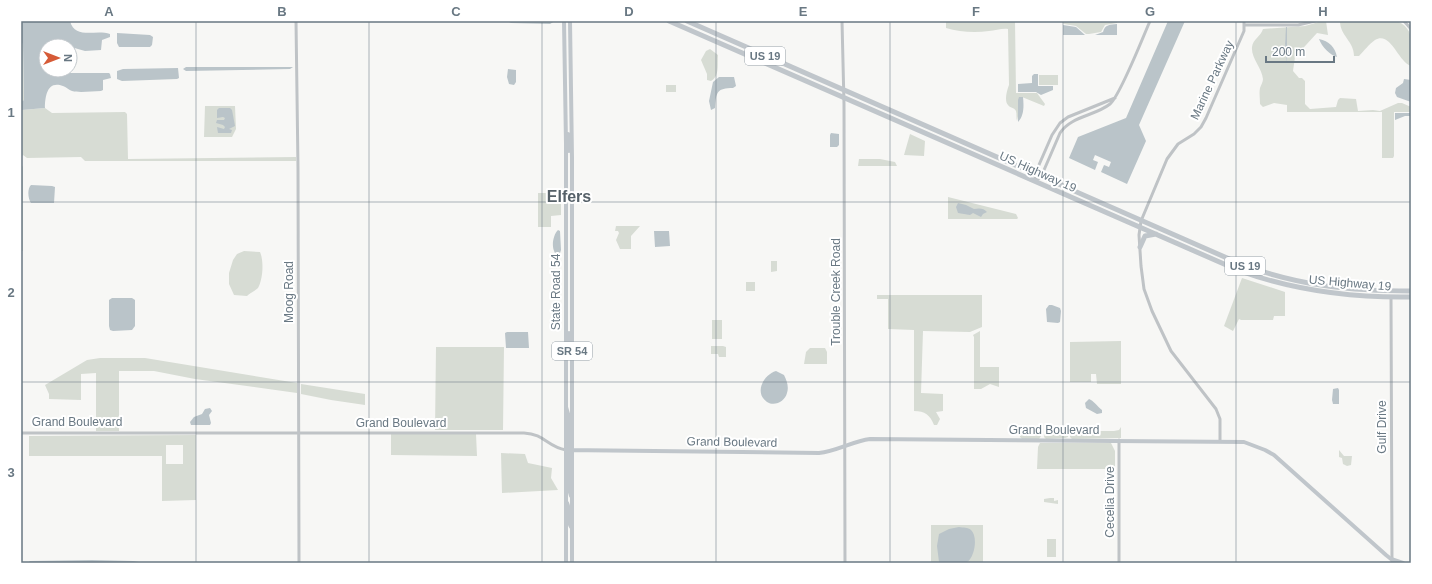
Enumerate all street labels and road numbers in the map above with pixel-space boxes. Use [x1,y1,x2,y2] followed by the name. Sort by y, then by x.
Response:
[1187,38,1237,122] street label: Marine Parkway
[745,47,785,65] road number: US 19
[997,149,1079,195] street label: US Highway 19
[829,238,843,346] street label: Trouble Creek Road
[549,253,563,330] street label: State Road 54
[1225,257,1265,275] road number: US 19
[282,261,296,323] street label: Moog Road
[1308,272,1392,294] street label: US Highway 19
[552,342,592,360] road number: SR 54
[1375,400,1389,454] street label: Gulf Drive
[32,415,122,429] street label: Grand Boulevard
[356,416,446,430] street label: Grand Boulevard
[1009,423,1099,437] street label: Grand Boulevard
[687,434,777,450] street label: Grand Boulevard
[1103,466,1117,538] street label: Cecelia Drive

